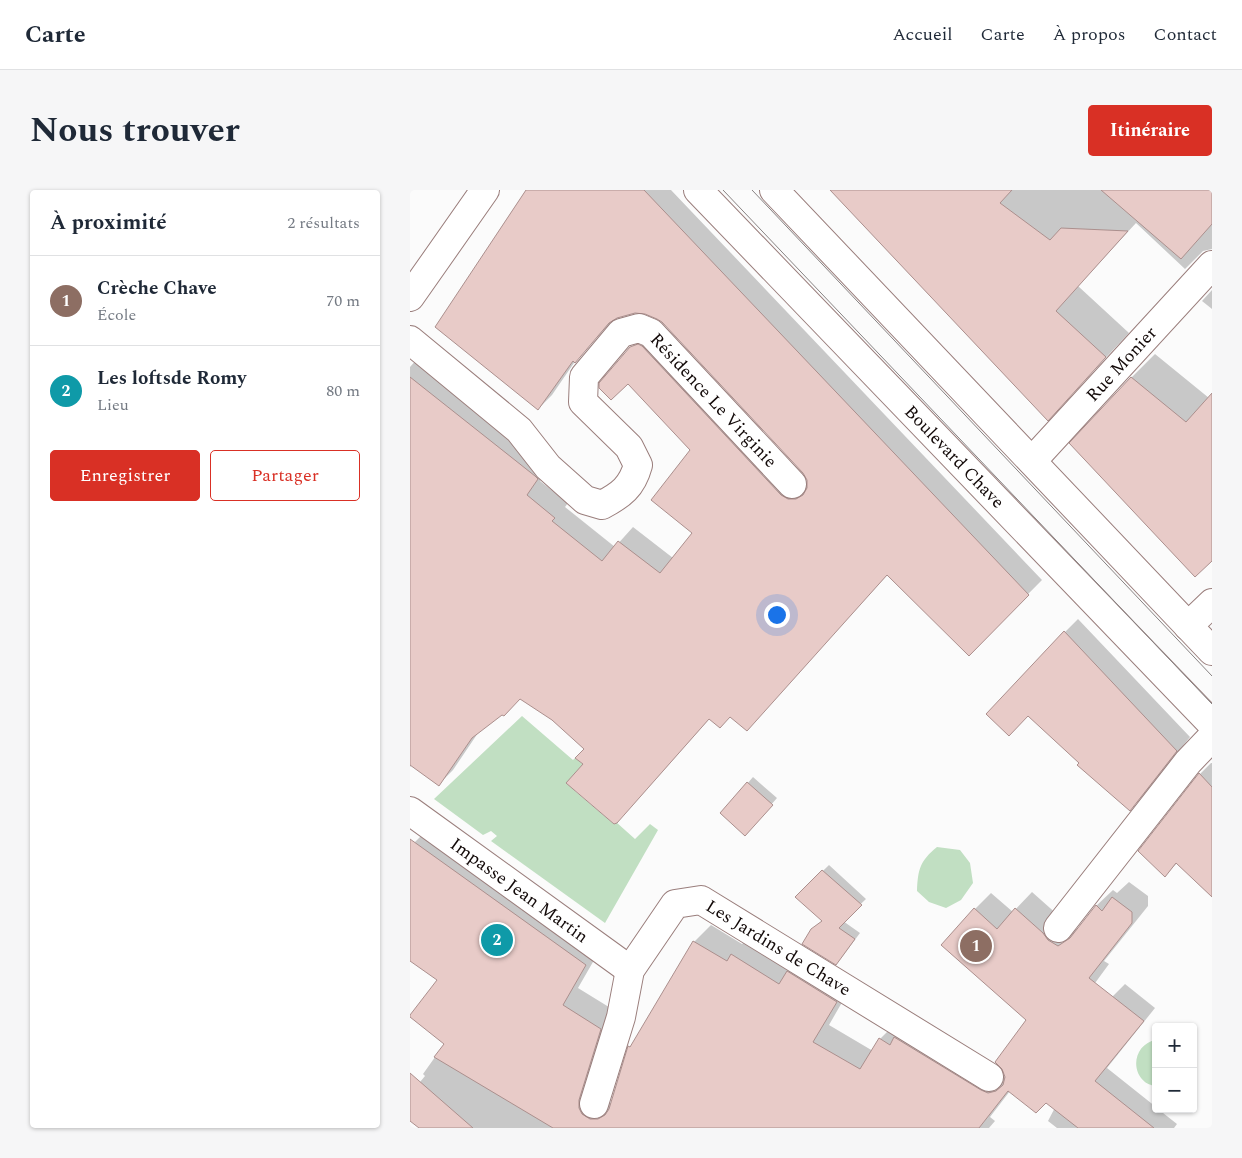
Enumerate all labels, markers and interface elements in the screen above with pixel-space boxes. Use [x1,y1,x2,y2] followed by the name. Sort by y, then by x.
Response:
[25,17,86,53] text: Carte
[892,21,953,48] text: Accueil
[981,21,1025,48] text: Carte
[1053,21,1126,48] text: À propos
[1154,21,1217,48] text: Contact
[30,104,240,157] text: Nous trouver
[1088,105,1212,156] button: Itinéraire
[50,207,167,239] text: À proximité
[287,211,360,235] text: 2 résultats
[97,274,217,303] text: Crèche Chave
[62,289,70,313] text: 1
[326,289,360,313] text: 70 m
[97,303,136,327] text: École
[1080,320,1163,408] street label: Rue Monier
[643,327,783,474] street label: Résidence Le Virginie
[97,364,246,393] text: Les loftsde Romy
[62,379,70,403] text: 2
[326,379,360,403] text: 80 m
[97,393,129,417] text: Lieu
[898,399,1011,515] street label: Boulevard Chave
[50,450,200,501] button: Enregistrer
[210,450,360,501] button: Partager
[764,602,790,628] your location
[444,831,594,950] street label: Impasse Jean Martin
[700,893,856,1003] street label: Les Jardins de Chave
[481,921,513,959] pin: 2
[960,927,992,965] pin: 1
[1152,1023,1197,1113] map controls
[1152,1023,1197,1068] button: +
[1152,1068,1197,1113] button: −

